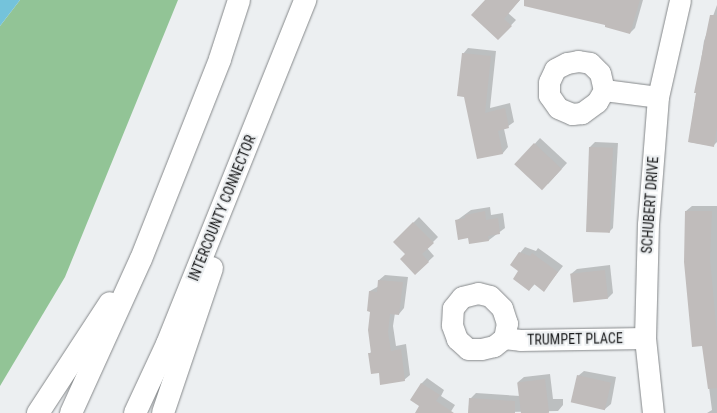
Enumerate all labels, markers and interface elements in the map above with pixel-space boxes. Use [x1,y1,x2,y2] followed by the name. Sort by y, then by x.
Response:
[185,133,259,283] street label: INTERCOUNTY CONNECTOR
[638,156,662,254] street label: SCHUBERT DRIVE
[527,330,623,348] street label: TRUMPET PLACE

